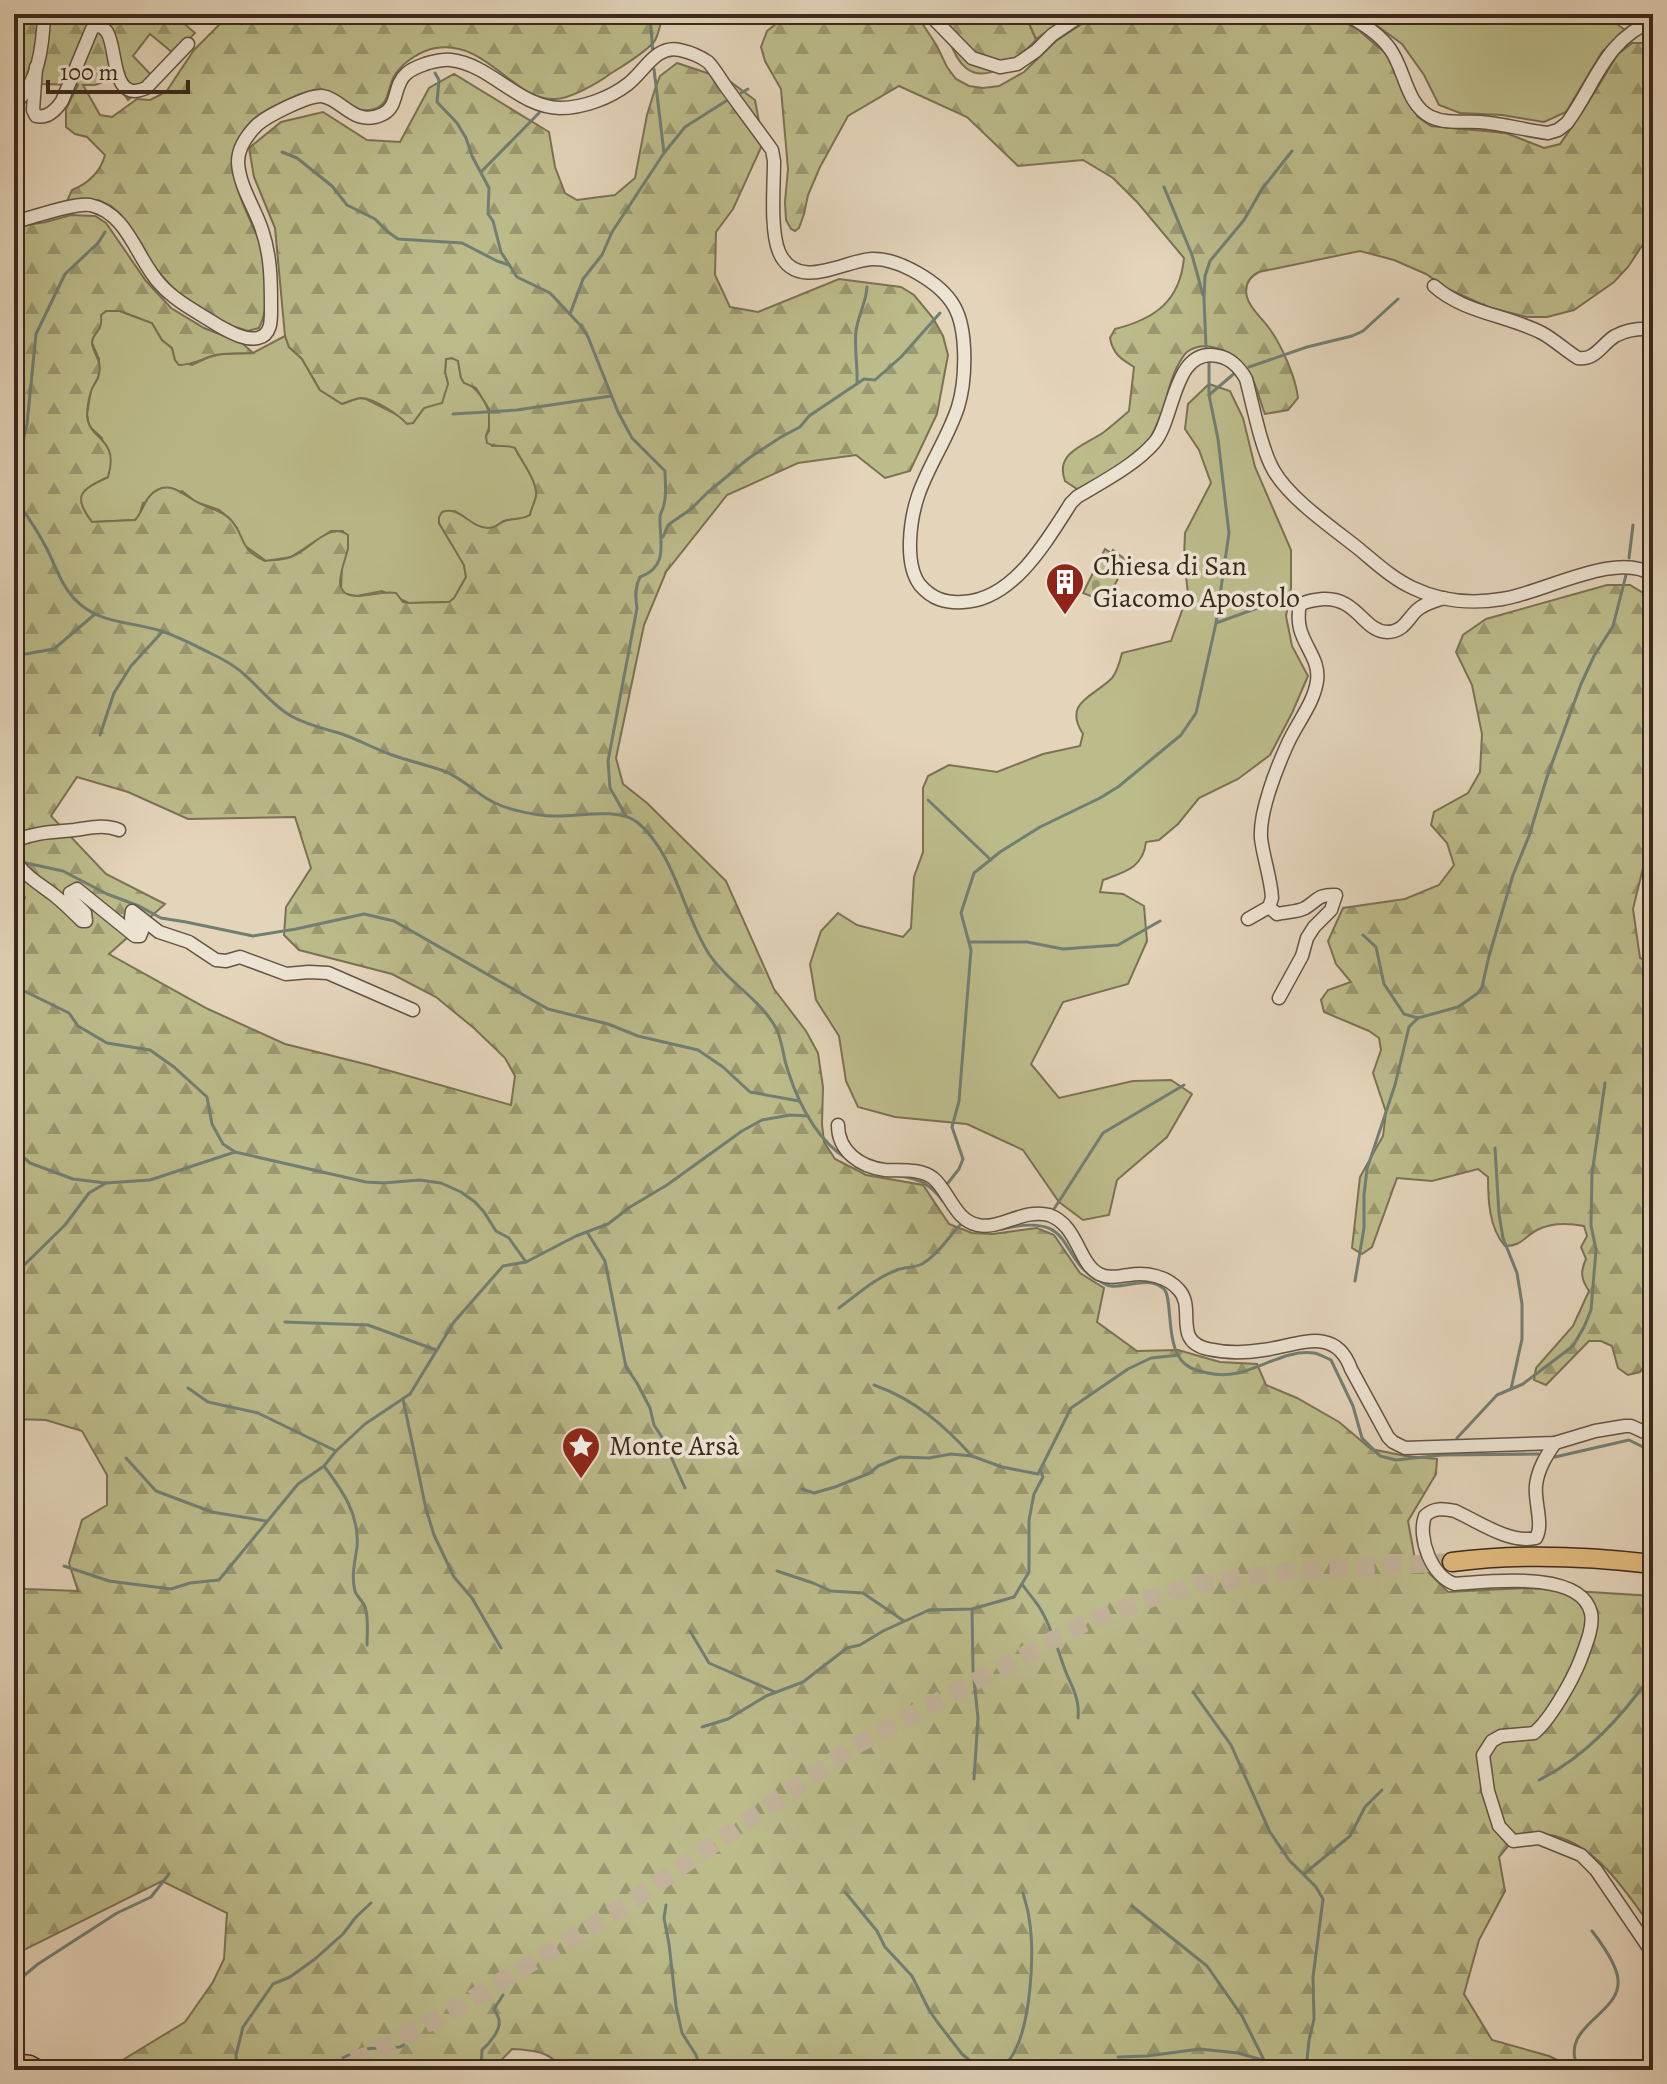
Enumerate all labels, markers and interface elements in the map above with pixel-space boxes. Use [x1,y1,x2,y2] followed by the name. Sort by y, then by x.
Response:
[48,44,188,94] scale bar
[60,56,119,88] text: 100 m
[1093,547,1300,617] place label: Chiesa di San Giacomo Apostolo
[1044,561,1086,616] building icon: Chiesa di San Giacomo Apostolo
[560,1425,602,1480] place icon: Monte Arsà
[609,1427,740,1465] place label: Monte Arsà

